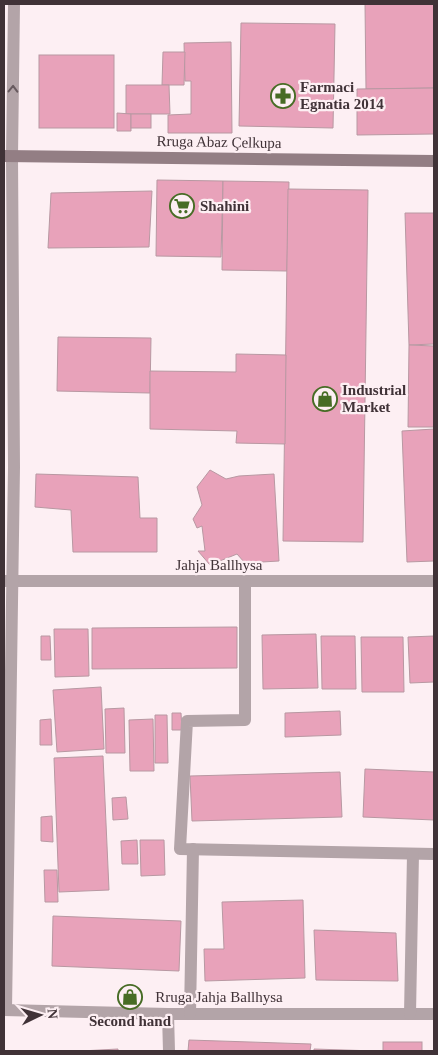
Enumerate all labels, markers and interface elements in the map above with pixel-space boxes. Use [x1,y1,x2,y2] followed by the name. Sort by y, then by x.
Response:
[300,79,384,112] place label: Farmaci Egnatia 2014
[270,83,296,109] pharmacy icon: Farmaci Egnatia 2014
[8,85,18,93] one-way arrow
[156,133,282,151] street label: Rruga Abaz Çelkupa
[169,193,195,219] supermarket icon: Shahini
[200,198,249,214] place label: Shahini
[342,382,406,415] place label: Industrial Market
[312,386,338,412] shop icon: Industrial Market
[175,557,263,573] street label: Jahja Ballhysa
[117,984,143,1010] shop icon: Second hand
[155,989,283,1005] street label: Rruga Jahja Ballhysa
[15,990,65,1040] north arrow
[45,1008,60,1020] text: N
[89,1013,172,1029] place label: Second hand

